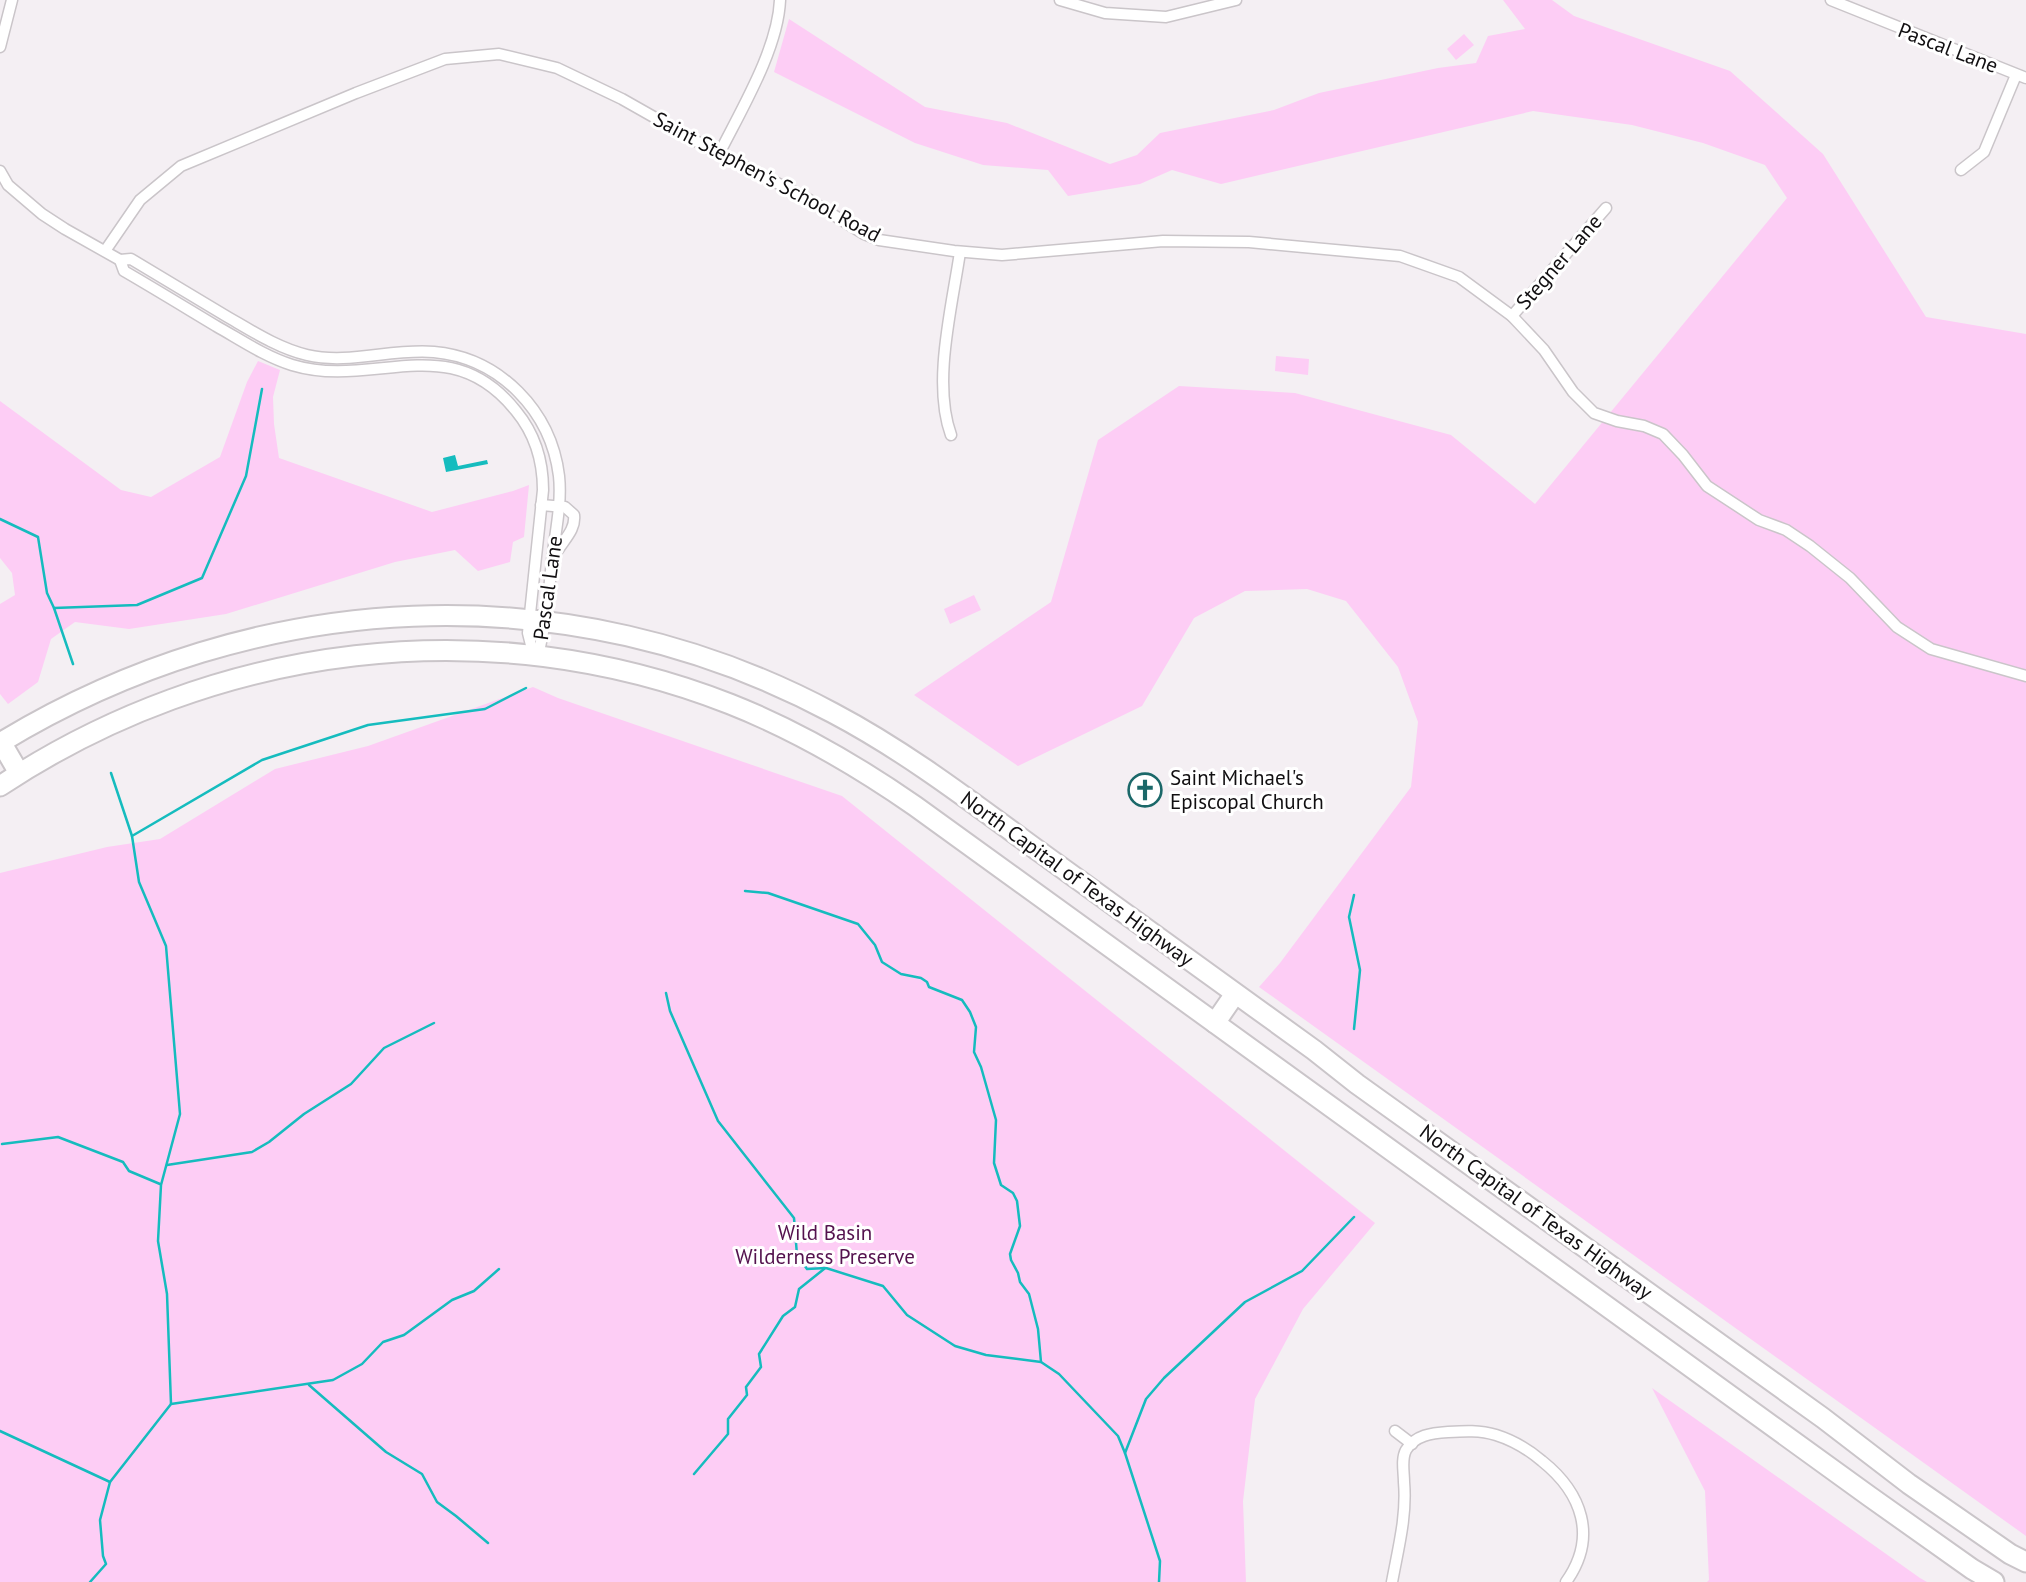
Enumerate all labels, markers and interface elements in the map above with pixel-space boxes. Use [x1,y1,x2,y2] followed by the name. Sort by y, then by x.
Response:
[1894,16,2002,79] street label: Pascal Lane
[649,105,886,248] street label: Saint Stephen's School Road
[1510,208,1607,315] street label: Stegner Lane
[527,534,568,642] street label: Pascal Lane
[1170,764,1324,815] place label: Saint Michael's Episcopal Church
[1126,771,1164,809] church icon: Saint Michael's Episcopal Church
[956,785,1199,972] street label: North Capital of Texas Highway
[1415,1118,1658,1305] street label: North Capital of Texas Highway
[735,1219,915,1270] park label: Wild Basin Wilderness Preserve

